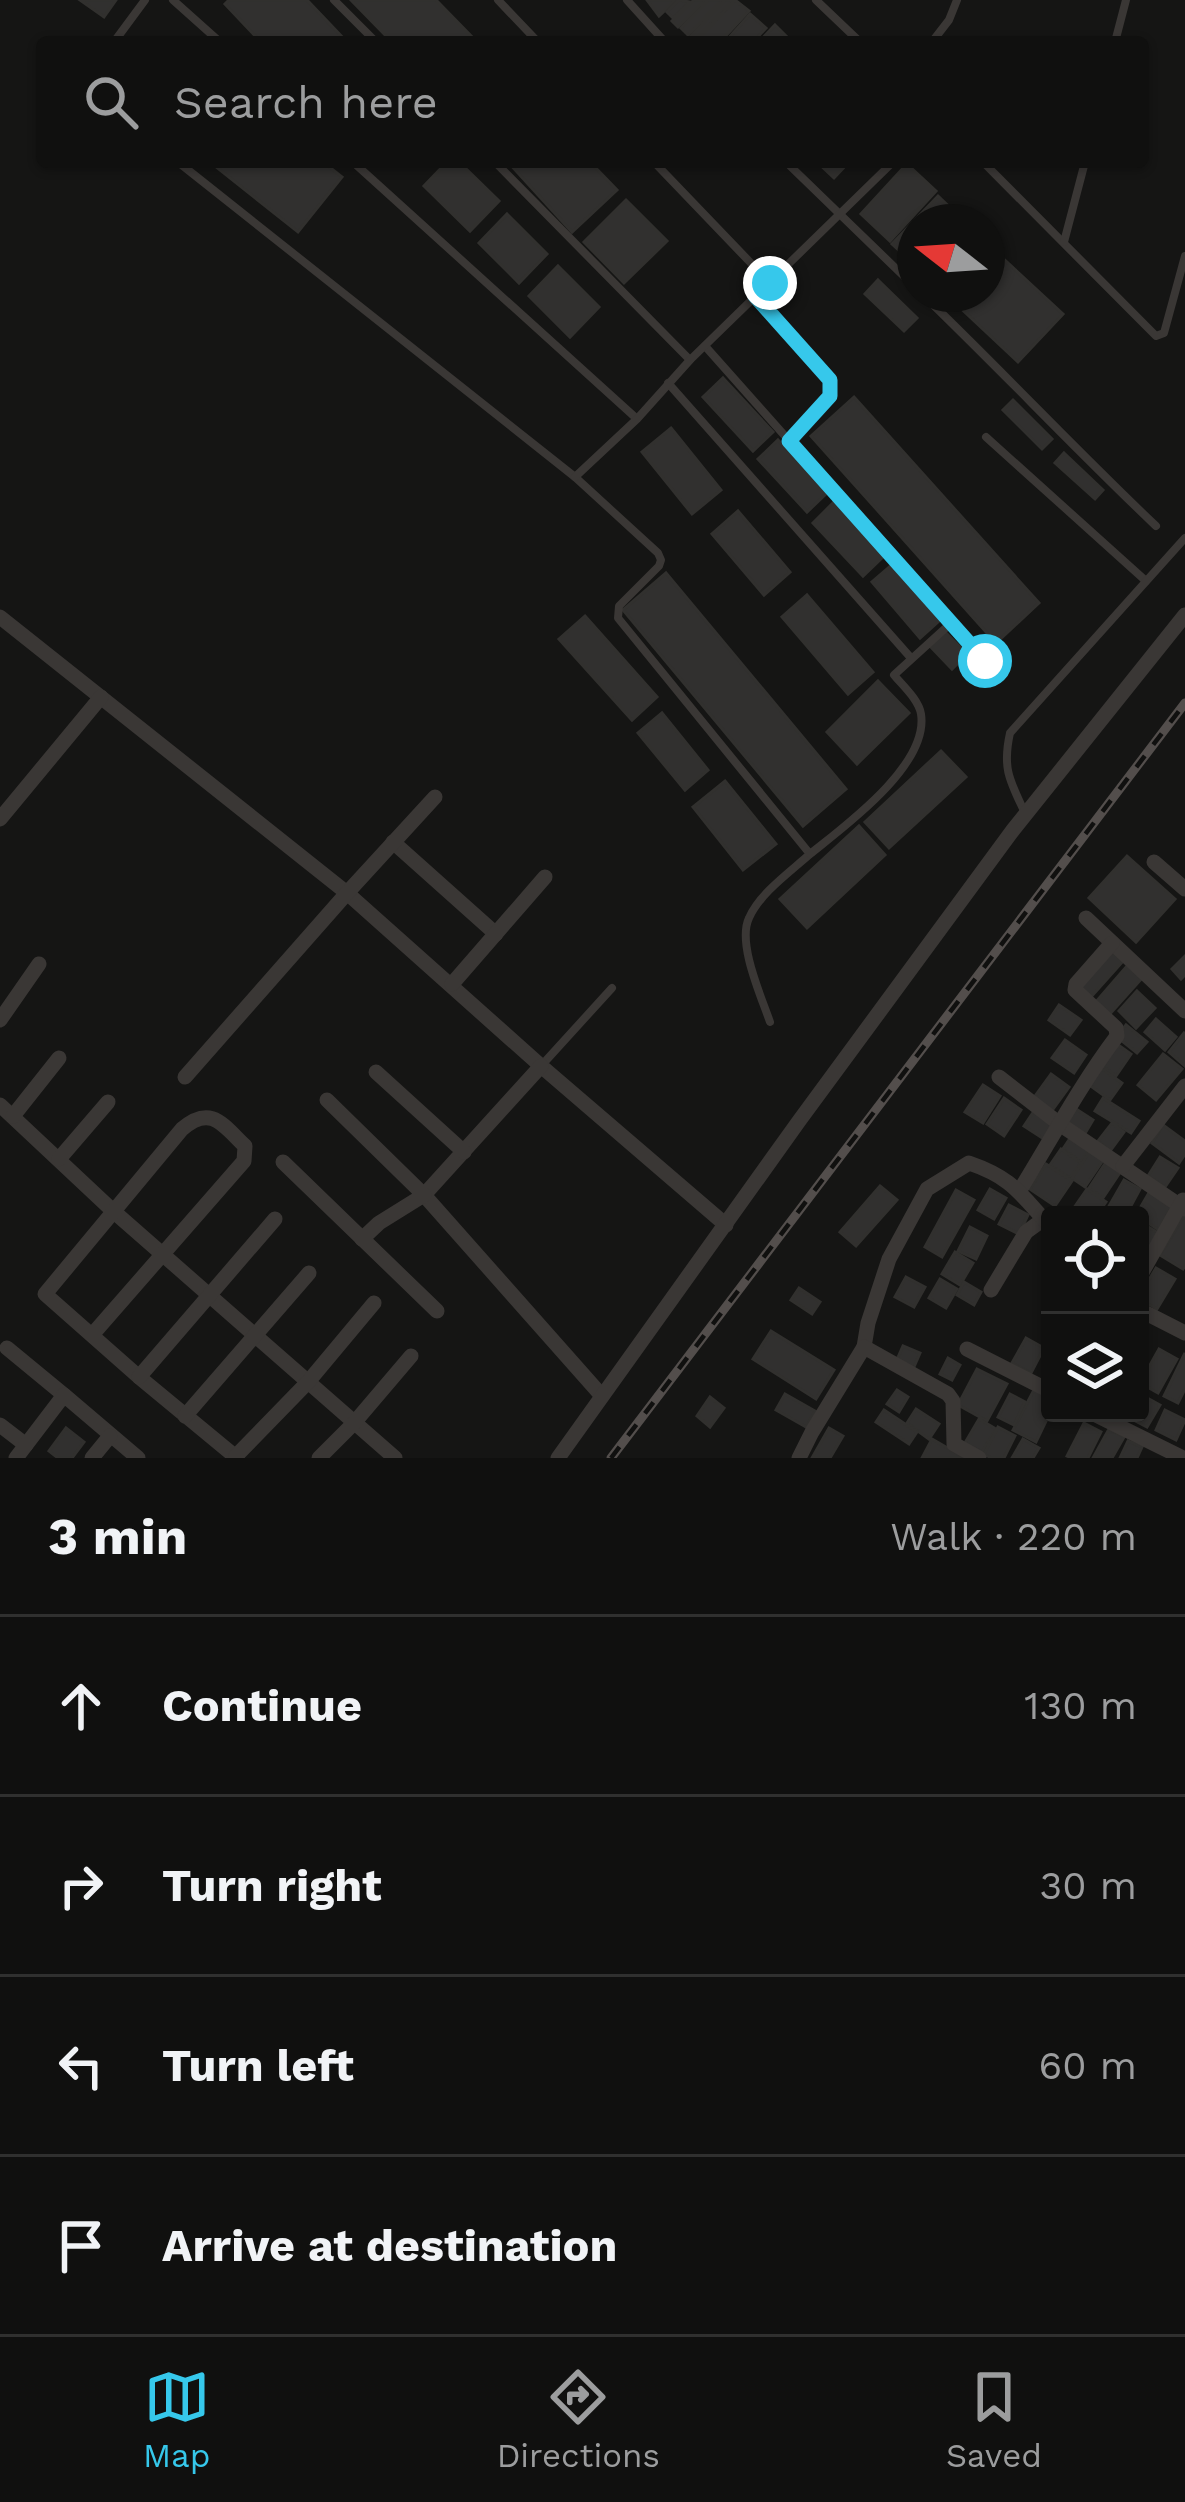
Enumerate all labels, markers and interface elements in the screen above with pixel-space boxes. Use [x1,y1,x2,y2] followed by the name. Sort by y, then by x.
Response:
[36,36,1149,168] search box
[78,69,144,135] icon: search
[174,76,438,129] text: Search here
[897,204,1005,312] north arrow
[743,256,797,310] route end
[958,634,1012,688] route start
[1041,1206,1149,1422] map controls
[1041,1206,1149,1314] button: locate
[1041,1314,1149,1422] button: layers
[48,1507,187,1566] text: 3 min
[890,1514,1137,1559] text: Walk · 220 m
[48,1673,114,1739] icon: ahead
[162,1679,362,1732] text: Continue
[1024,1683,1137,1728] text: 130 m
[48,1853,114,1919] icon: right
[162,1859,382,1912] text: Turn right
[1040,1863,1137,1908] text: 30 m
[48,2033,114,2099] icon: left
[162,2039,354,2092] text: Turn left
[1039,2043,1137,2088] text: 60 m
[48,2213,114,2279] icon: arrive
[162,2219,617,2272] text: Arrive at destination
[143,2364,210,2475] tab: Map
[497,2364,660,2475] tab: Directions
[946,2364,1042,2475] tab: Saved

